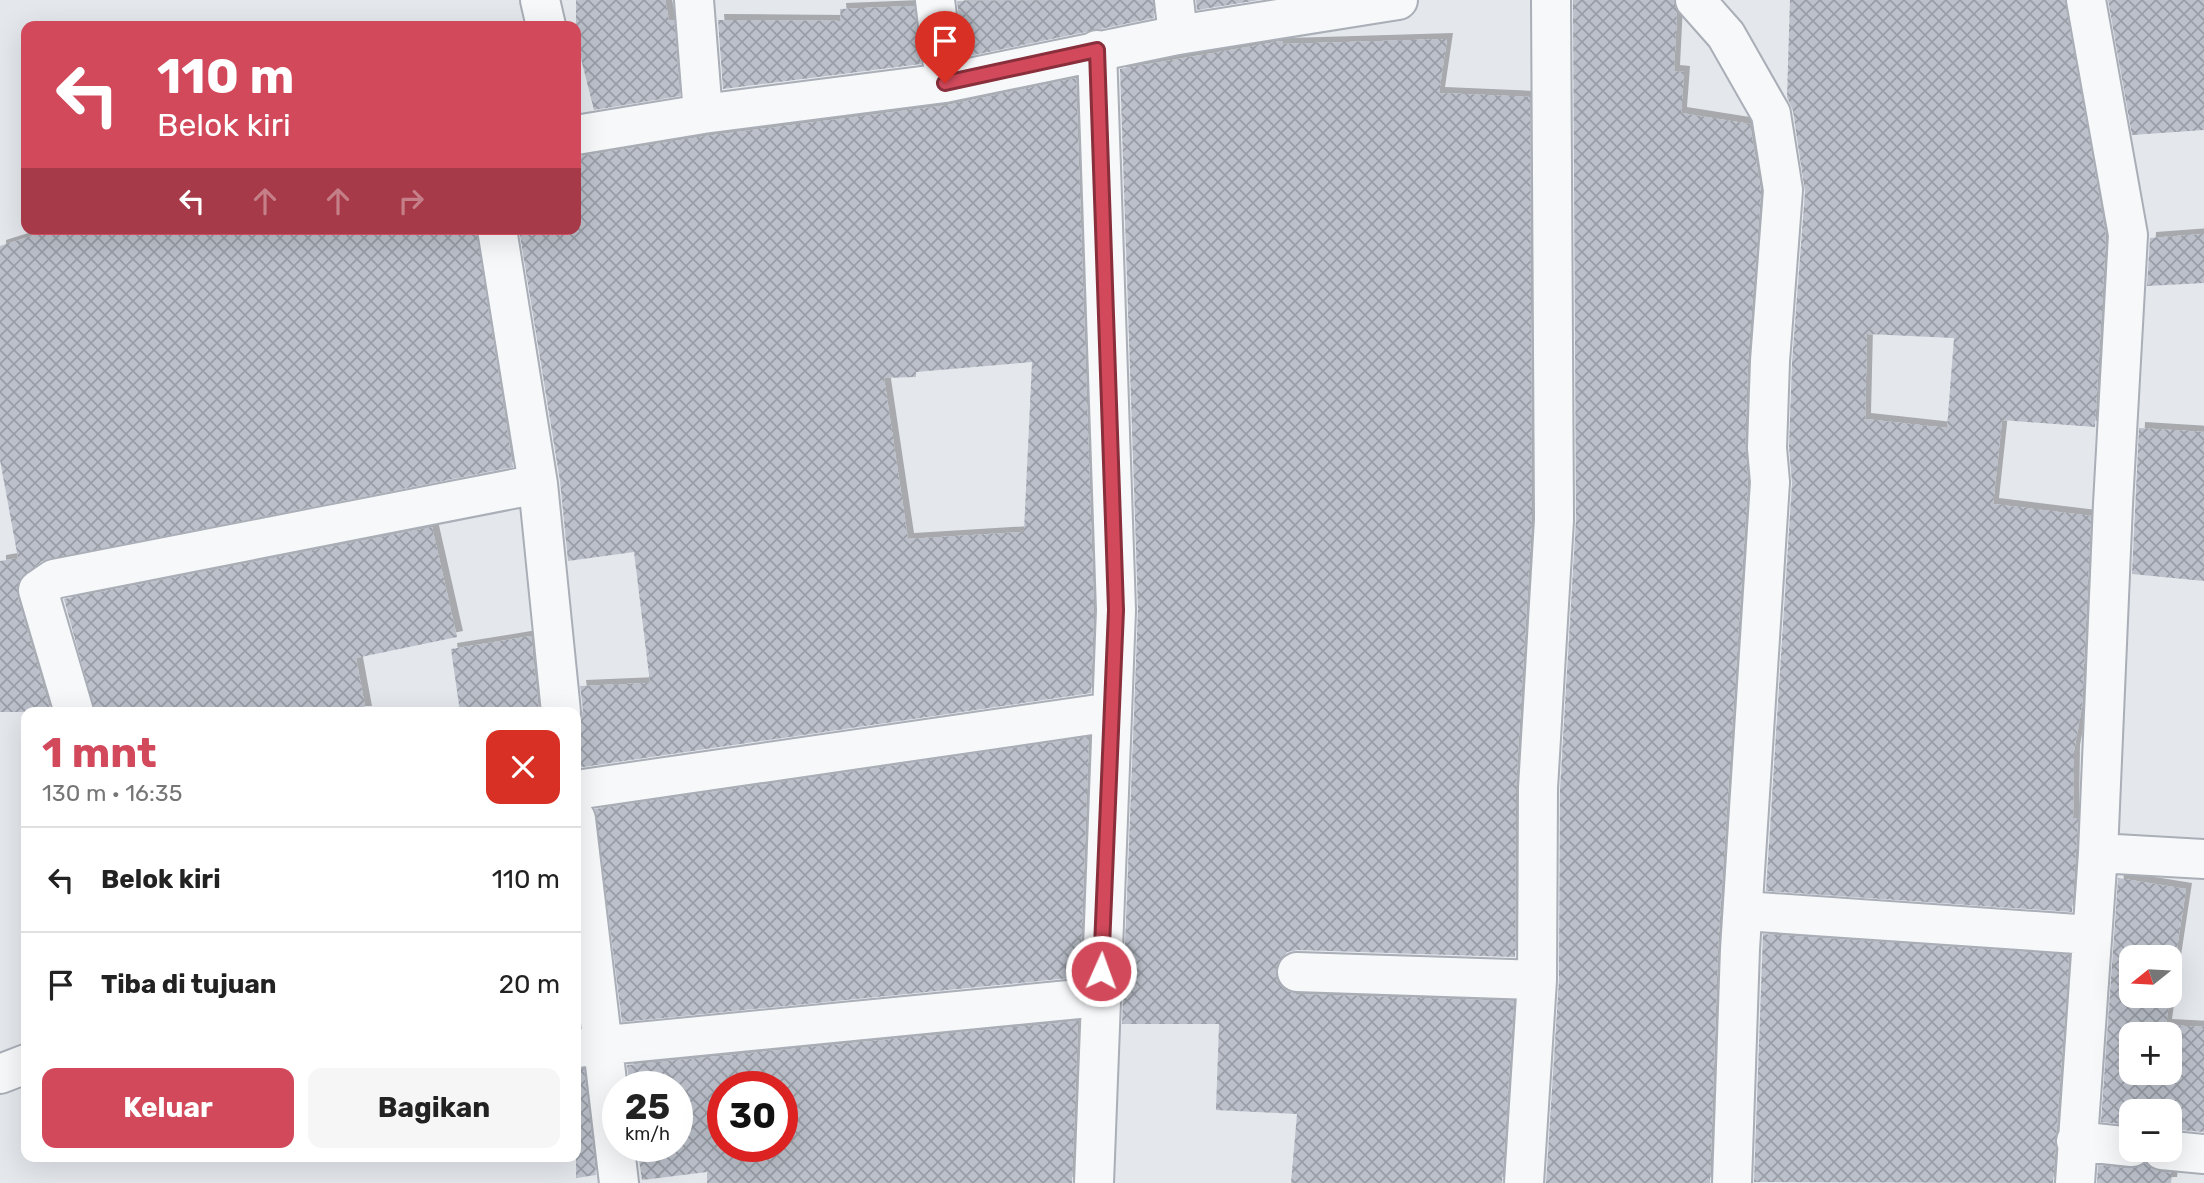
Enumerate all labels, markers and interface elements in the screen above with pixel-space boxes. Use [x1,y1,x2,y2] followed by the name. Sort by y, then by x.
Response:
[915,11,975,83] pin
[926,22,964,60] icon: arrive
[157,47,294,105] text: 110 m
[42,49,133,140] icon: left
[157,106,291,144] text: Belok kiri
[173,182,211,220] icon: left
[246,182,284,220] icon: ahead
[319,182,357,220] icon: ahead
[392,182,430,220] icon: right
[42,728,157,778] text: 1 mnt
[486,730,560,804] button: close
[42,779,182,807] text: 130 m · 16:35
[42,861,80,899] icon: left
[101,864,221,895] text: Belok kiri
[492,864,560,895] text: 110 m
[1064,934,1138,1008] position arrow
[2119,945,2182,1008] north arrow
[2119,945,2182,1162] map controls
[42,966,80,1004] icon: arrive
[101,969,276,1000] text: Tiba di tujuan
[499,969,560,1000] text: 20 m
[2119,1022,2182,1085] button: +
[42,1068,294,1148] button: Keluar
[308,1068,560,1148] button: Bagikan
[707,1071,798,1162] speed limit sign: 30
[625,1086,670,1128] text: 25
[2119,1099,2182,1162] button: −
[625,1123,670,1145] text: km/h

